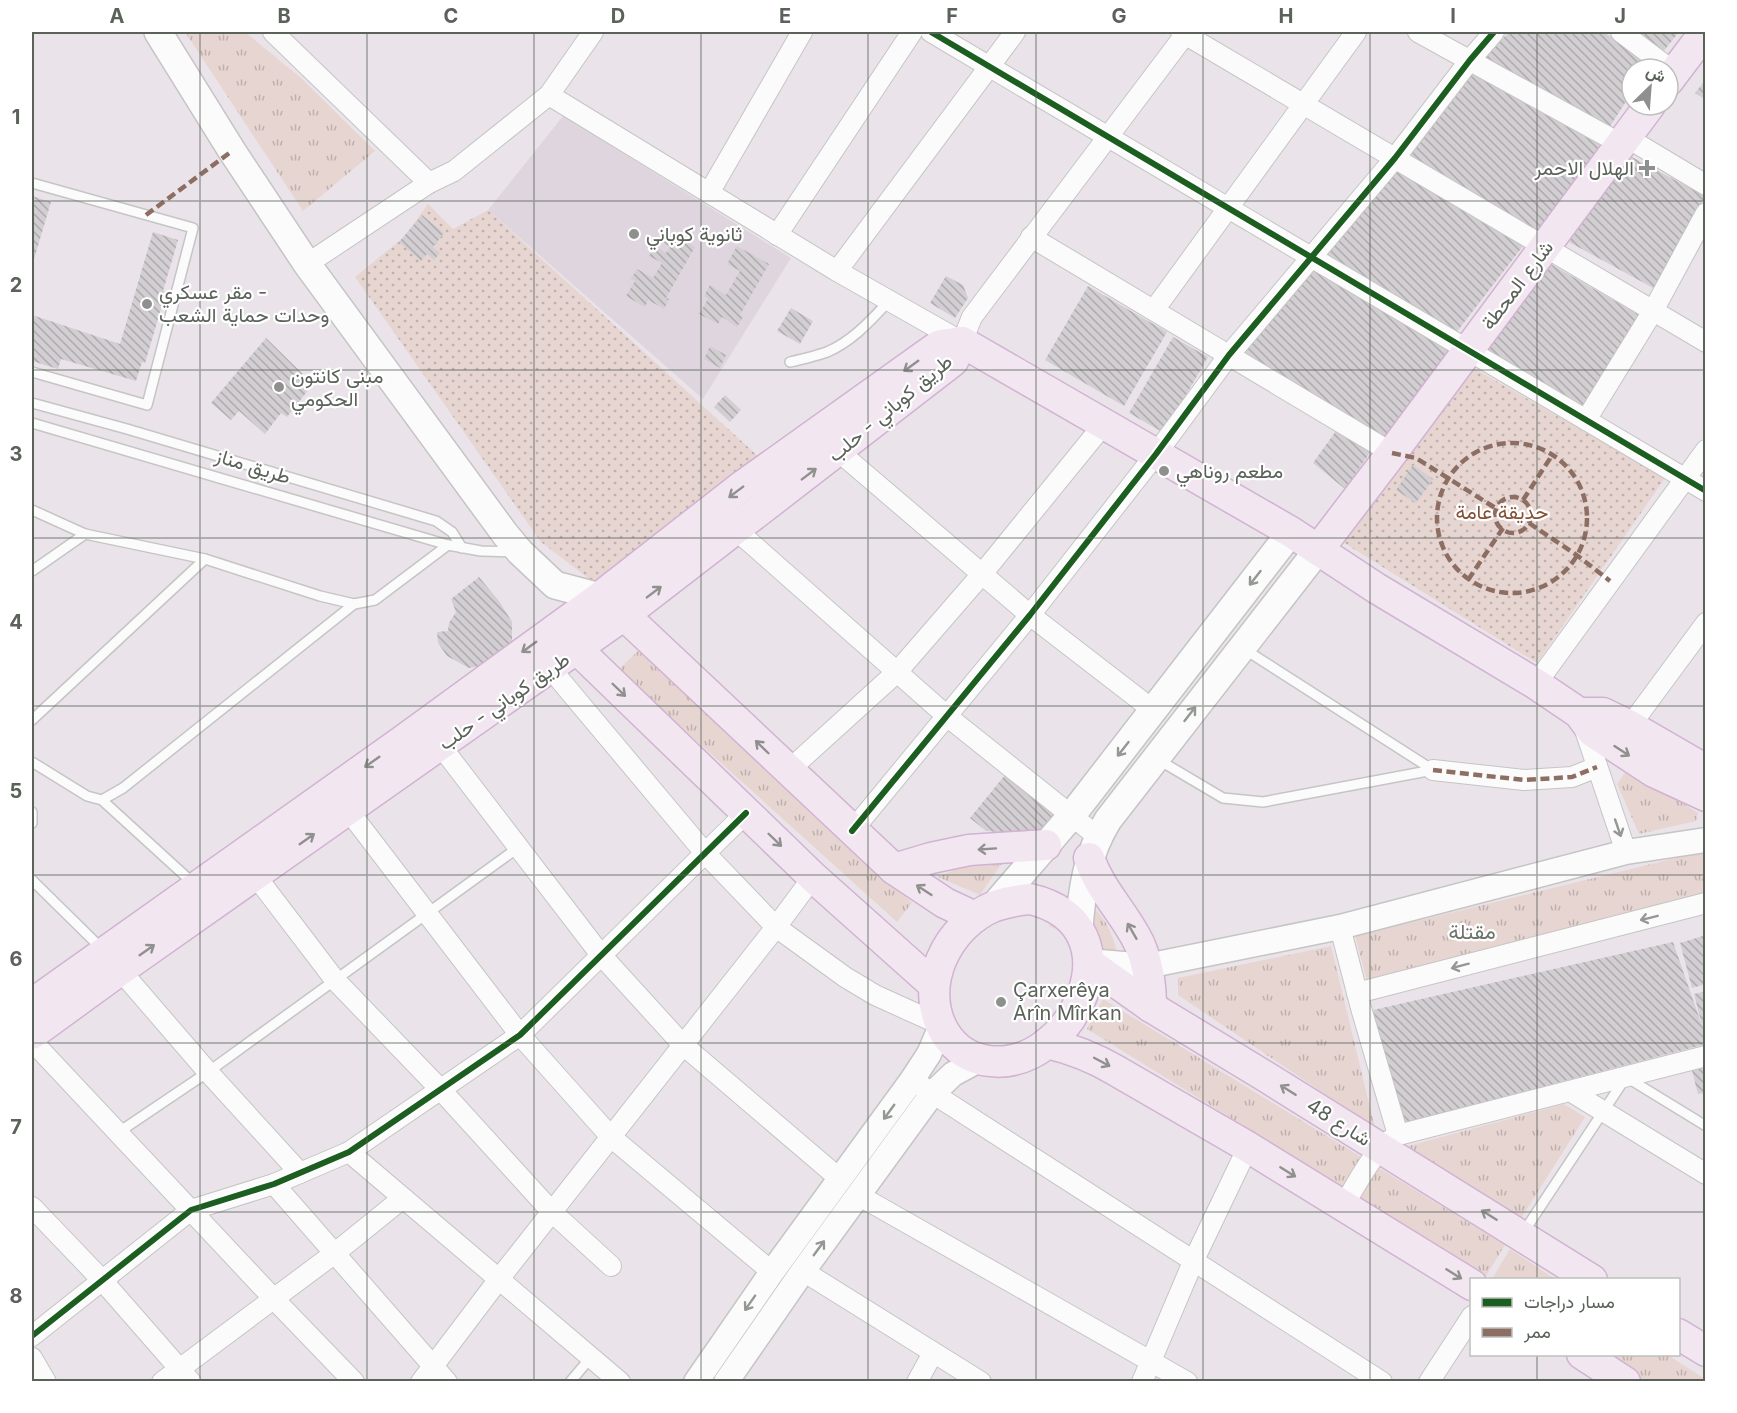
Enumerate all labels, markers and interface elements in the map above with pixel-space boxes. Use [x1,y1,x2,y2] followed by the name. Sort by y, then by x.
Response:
[110,4,125,28] text: A
[277,4,291,28] text: B
[444,4,458,28] text: C
[611,4,625,28] text: D
[779,4,791,28] text: E
[946,4,958,28] text: F
[1111,4,1127,28] text: G
[1279,4,1293,28] text: H
[1450,4,1456,28] text: I
[1614,4,1626,28] text: J
[1620,57,1680,117] north arrow
[1643,60,1669,87] text: ش
[12,105,20,129] text: 1
[1534,156,1634,181] place label: الهلال الاحمر
[1638,159,1656,177] marker: الهلال الاحمر
[646,222,742,251] place label: ثانوية كوباني
[627,227,641,241] marker: ثانوية كوباني
[1476,236,1560,335] street label: شارع المحطة
[10,273,22,297] text: 2
[159,280,329,328] place label: مقر عسكري - وحدات حماية الشعب
[140,297,154,311] marker: مقر عسكري - وحدات حماية الشعب
[823,349,960,471] street label: طريق كوباني - حلب
[903,360,919,372] one-way arrow
[291,364,383,416] place label: مبنى كانتون الحكومي
[272,380,286,394] marker: مبنى كانتون الحكومي
[10,442,22,466] text: 3
[211,443,294,490] street label: طريق مناز
[1176,459,1283,488] place label: مطعم روناهي
[1157,464,1171,478] marker: مطعم روناهي
[801,467,817,480] one-way arrow
[728,486,744,498] one-way arrow
[1456,500,1548,524] park label: حديقة عامة
[1248,570,1261,586] one-way arrow
[646,586,662,599] one-way arrow
[9,610,23,634] text: 4
[522,641,538,653] one-way arrow
[434,647,577,759] street label: طريق كوباني - حلب
[612,683,627,697] one-way arrow
[1183,707,1196,723] one-way arrow
[755,739,770,754] one-way arrow
[1116,741,1129,757] one-way arrow
[1614,745,1630,757] one-way arrow
[365,756,381,769] one-way arrow
[10,779,22,803] text: 5
[1613,818,1624,837] one-way arrow
[298,833,314,845] one-way arrow
[767,833,782,847] one-way arrow
[978,844,998,855] one-way arrow
[915,883,932,896] one-way arrow
[1640,912,1659,924] one-way arrow
[1448,919,1496,944] district label: مقتلة
[1126,923,1138,940] one-way arrow
[138,944,155,956] one-way arrow
[10,947,23,971] text: 6
[1451,961,1470,973] one-way arrow
[1013,978,1122,1025] place label: Çarxerêya Arîn Mîrkan
[994,995,1008,1009] marker: Çarxerêya Arîn Mîrkan
[1093,1056,1110,1068] one-way arrow
[1280,1084,1297,1096] one-way arrow
[1301,1093,1376,1153] street label: 48 شارع
[883,1103,895,1119] one-way arrow
[10,1115,22,1139] text: 7
[1279,1166,1296,1178] one-way arrow
[1481,1208,1498,1220] one-way arrow
[813,1240,826,1256] one-way arrow
[1445,1268,1462,1280] one-way arrow
[1470,1278,1680,1356] legend
[9,1284,23,1308] text: 8
[1524,1291,1615,1313] text: مسار دراجات
[744,1295,756,1311] one-way arrow
[1523,1321,1551,1343] text: ممر

